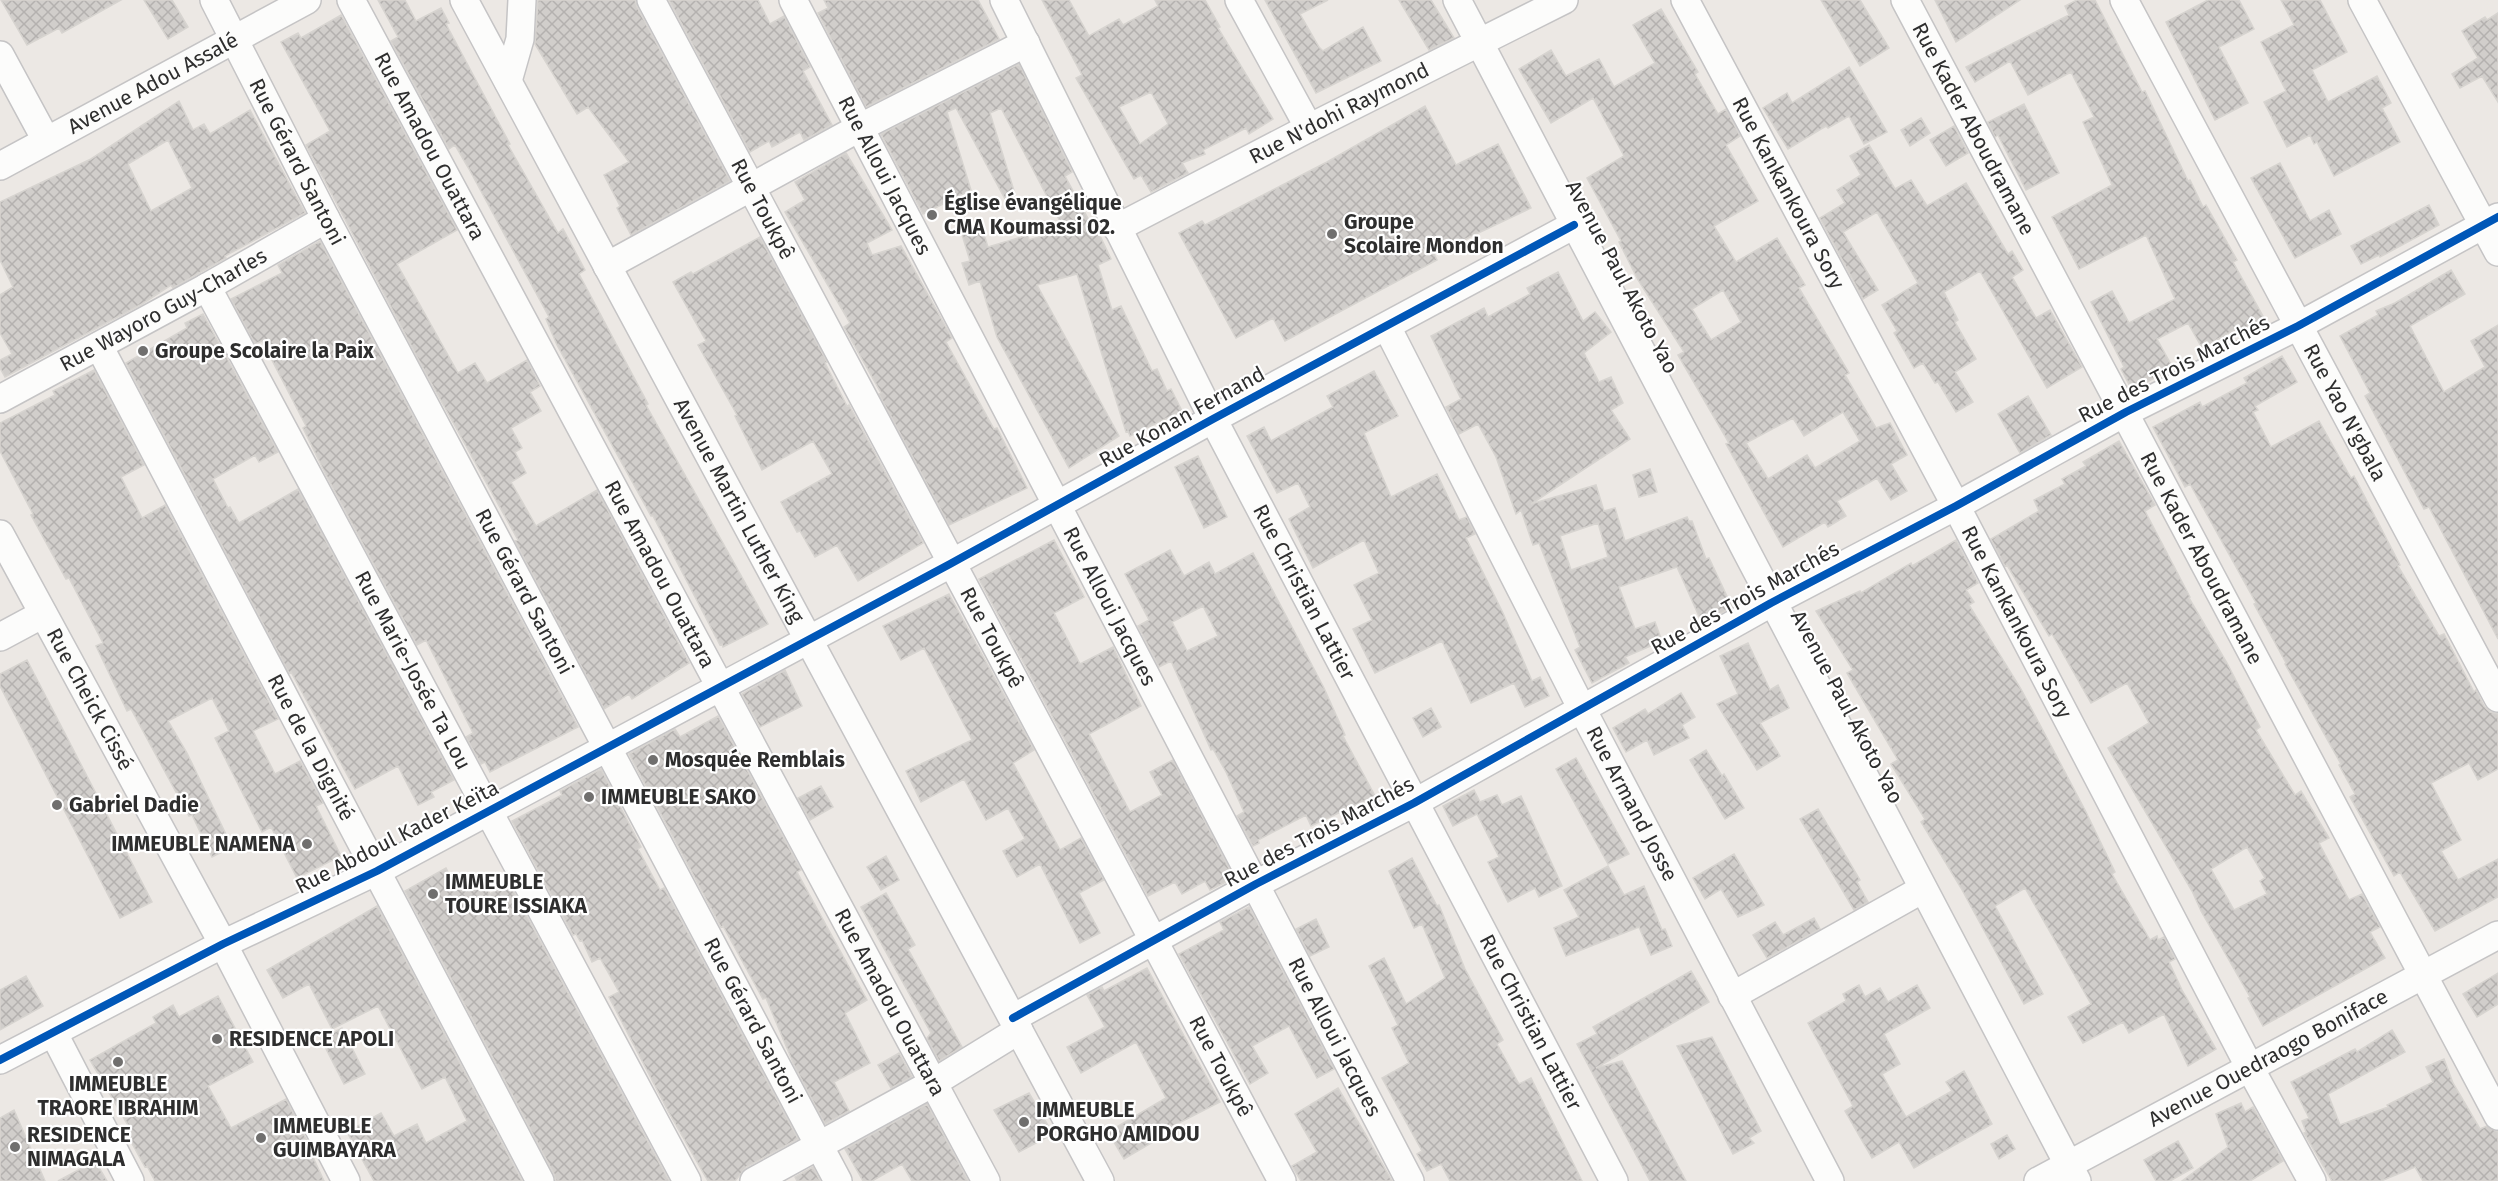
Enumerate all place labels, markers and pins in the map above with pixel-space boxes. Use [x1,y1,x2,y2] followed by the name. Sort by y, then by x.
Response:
[944,189,1122,240] place label: Église évangélique CMA Koumassi 02.
[925,208,939,222] marker: Église évangélique CMA Koumassi 02.
[1344,209,1504,259] place label: Groupe Scolaire Mondon
[1325,227,1339,241] marker: Groupe Scolaire Mondon
[155,338,374,364] place label: Groupe Scolaire la Paix
[136,344,150,358] marker: Groupe Scolaire la Paix
[665,747,845,773] place label: Mosquée Remblais
[646,753,660,767] marker: Mosquée Remblais
[601,784,756,810] place label: IMMEUBLE SAKO
[582,790,596,804] marker: IMMEUBLE SAKO
[69,792,199,818] place label: Gabriel Dadie
[50,798,64,812] marker: Gabriel Dadie
[111,831,296,857] place label: IMMEUBLE NAMENA
[300,837,314,851] marker: IMMEUBLE NAMENA
[445,869,588,919] place label: IMMEUBLE TOURE ISSIAKA
[426,887,440,901] marker: IMMEUBLE TOURE ISSIAKA
[229,1026,394,1052] place label: RESIDENCE APOLI
[210,1032,224,1046] marker: RESIDENCE APOLI
[111,1055,125,1069] marker: IMMEUBLE TRAORE IBRAHIM
[37,1071,199,1121] place label: IMMEUBLE TRAORE IBRAHIM
[1036,1097,1200,1147] place label: IMMEUBLE PORGHO AMIDOU
[273,1113,397,1163] place label: IMMEUBLE GUIMBAYARA
[1017,1115,1031,1129] marker: IMMEUBLE PORGHO AMIDOU
[27,1122,131,1172] place label: RESIDENCE NIMAGALA
[254,1131,268,1145] marker: IMMEUBLE GUIMBAYARA
[8,1140,22,1154] marker: RESIDENCE NIMAGALA

